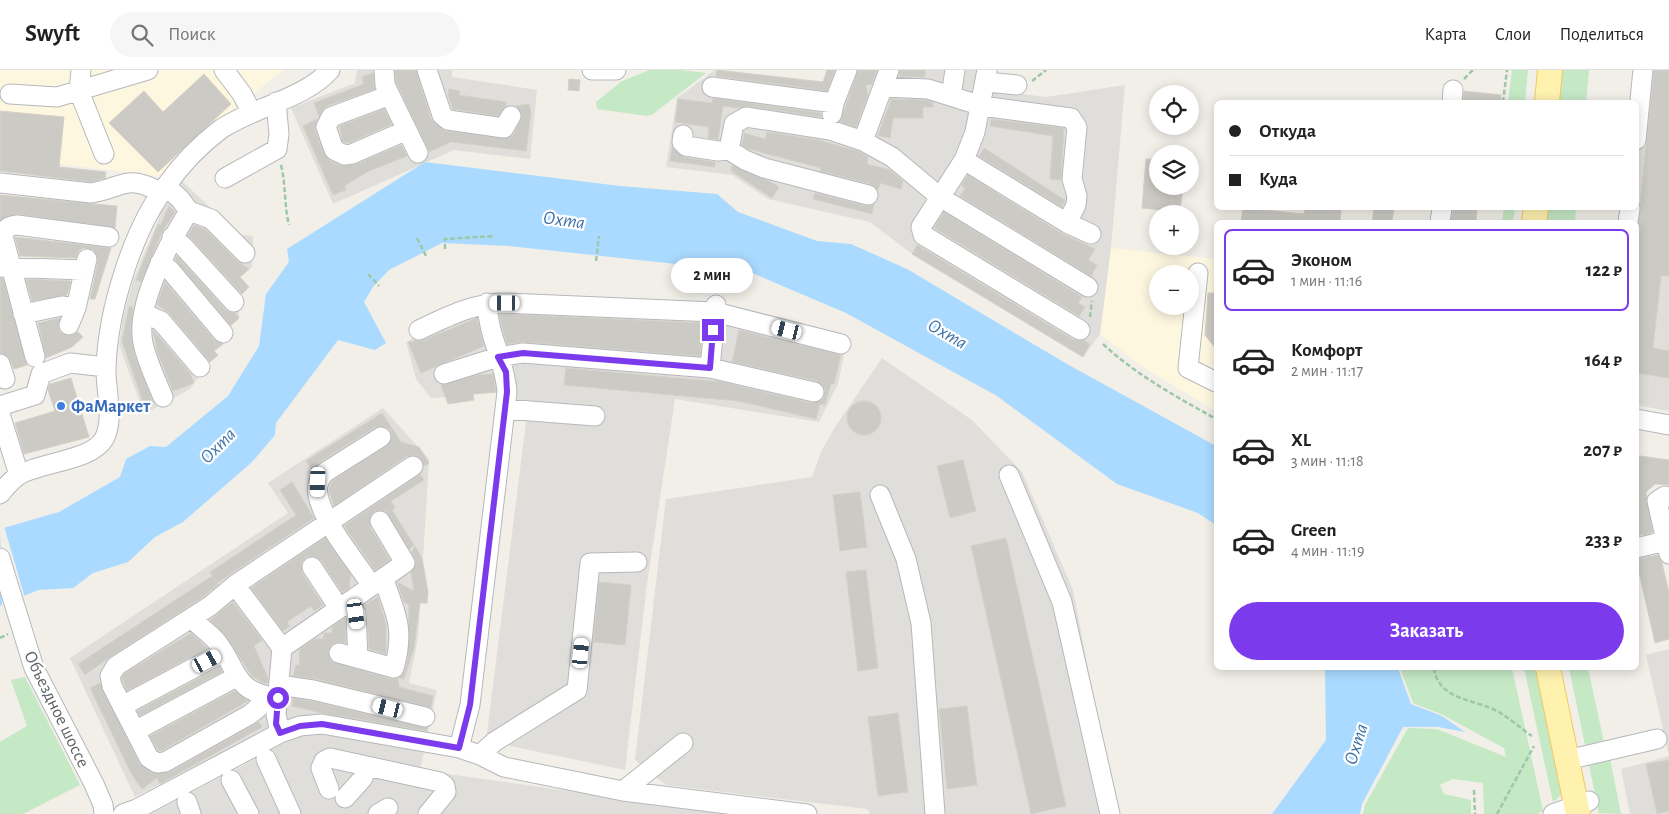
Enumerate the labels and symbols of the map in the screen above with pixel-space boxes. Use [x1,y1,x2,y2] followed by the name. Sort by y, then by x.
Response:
[542,208,586,233] water label: Охта
[672,258,754,292] callout: 2 мин
[490,296,520,311] car
[924,316,970,353] water label: Охта
[702,319,724,341] route end
[770,319,803,341] car
[71,398,151,416] place label: ФаМаркет
[55,400,67,412] marker: ФаМаркет
[197,425,240,468] water label: Охта
[309,467,326,497] car
[346,598,365,630] car
[571,637,590,669] car
[190,647,223,675] car
[20,648,93,771] street label: Объездное шоссе
[267,687,289,709] route start
[371,697,404,719] car
[1341,722,1372,767] water label: Охта

